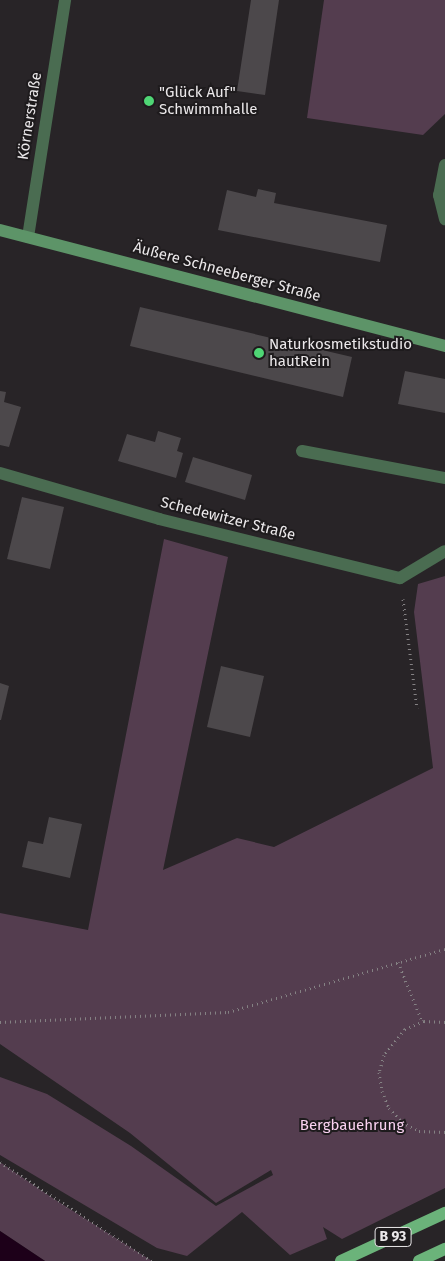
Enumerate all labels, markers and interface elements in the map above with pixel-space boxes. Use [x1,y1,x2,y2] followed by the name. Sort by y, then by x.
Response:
[14,71,46,161] street label: Körnerstraße
[159,83,258,118] place label: "Glück Auf" Schwimmhalle
[143,95,155,107] marker: "Glück Auf" Schwimmhalle
[131,238,323,306] street label: Äußere Schneeberger Straße
[269,335,412,370] place label: Naturkosmetikstudio hautRein
[253,347,265,359] marker: Naturkosmetikstudio hautRein
[159,494,297,544] street label: Schedewitzer Straße
[300,1117,404,1135] park label: Bergbauehrung
[374,1226,412,1248] road number: B 93

